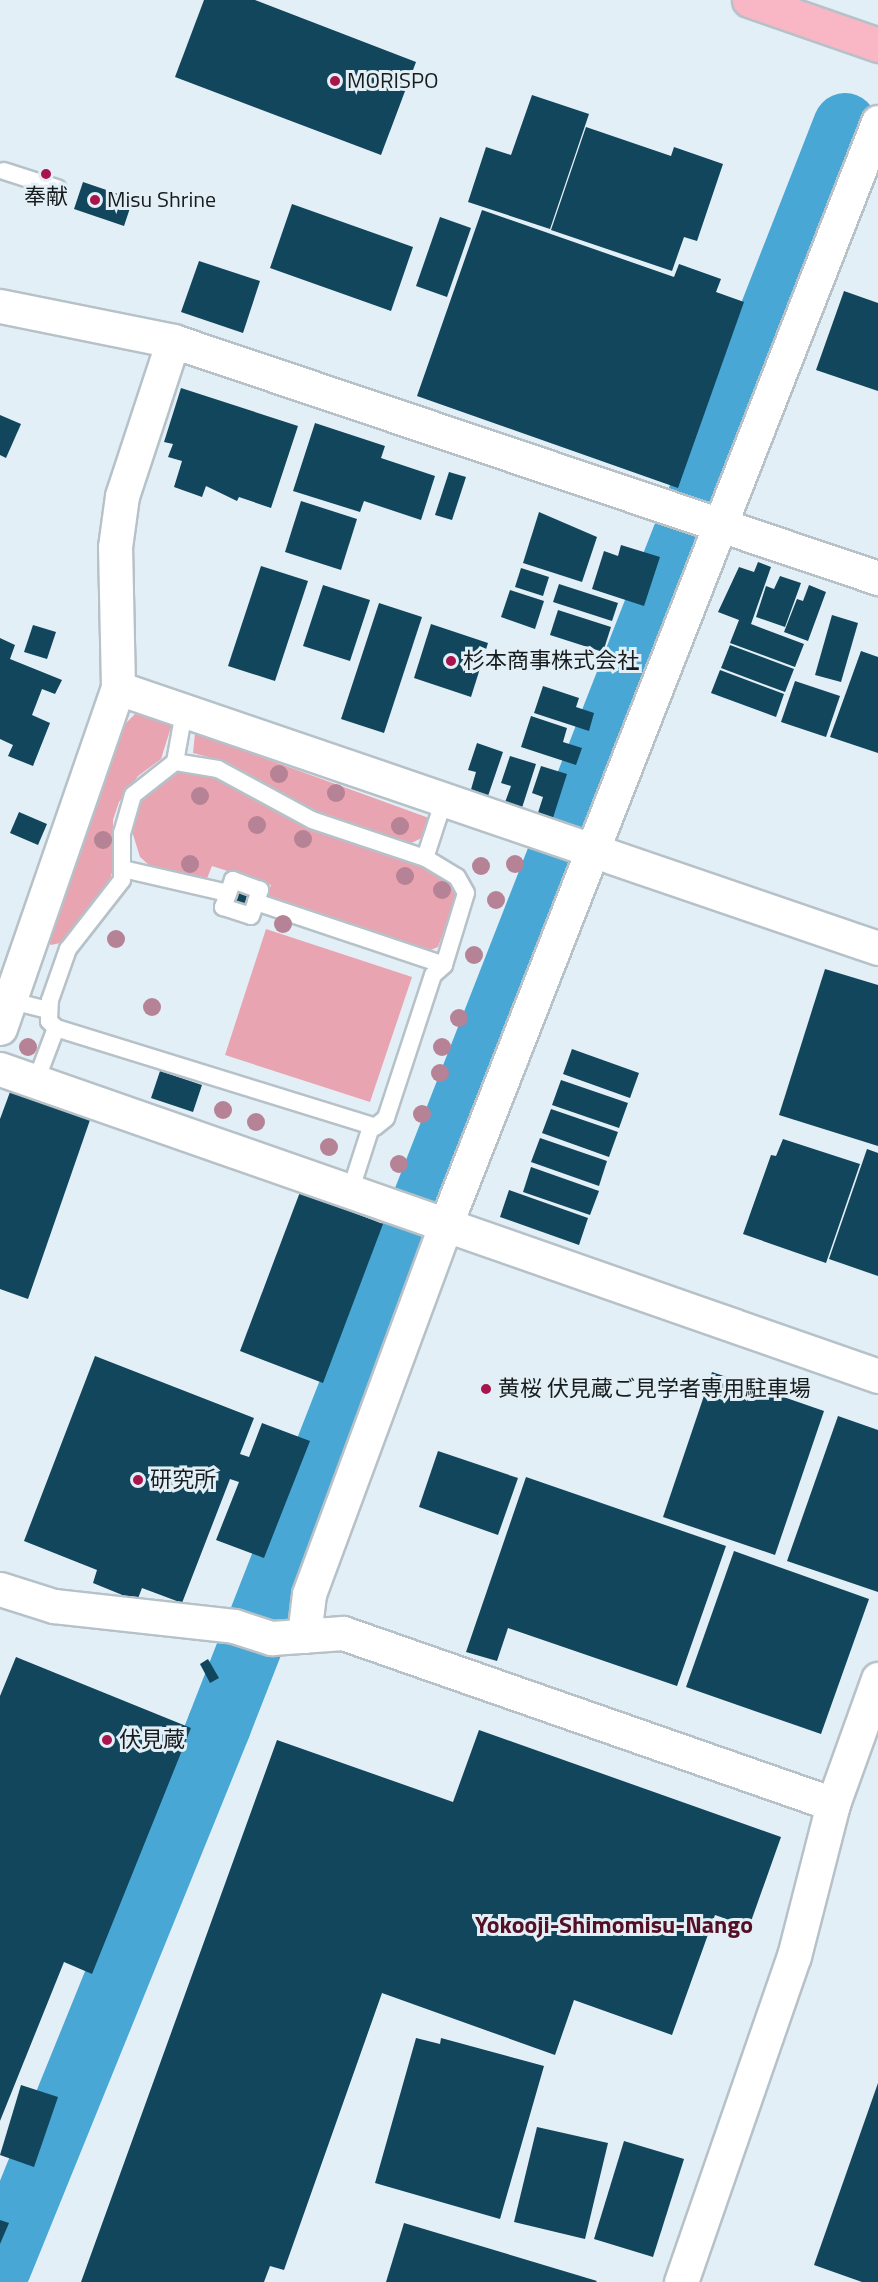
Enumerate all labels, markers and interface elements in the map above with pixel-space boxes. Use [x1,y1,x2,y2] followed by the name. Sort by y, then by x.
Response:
[347,68,438,94] place label: MORISPO
[328,74,342,88] marker: MORISPO
[39,167,53,181] marker: 奉献
[24,184,68,210] place label: 奉献
[107,187,216,213] place label: Misu Shrine
[88,193,102,207] marker: Misu Shrine
[463,648,639,674] place label: 杉本商事株式会社
[444,654,458,668] marker: 杉本商事株式会社
[498,1376,811,1402] place label: 黄桜 伏見蔵ご見学者専用駐車場
[479,1382,493,1396] marker: 黄桜 伏見蔵ご見学者専用駐車場
[150,1467,216,1493] place label: 研究所
[131,1473,145,1487] marker: 研究所
[119,1727,185,1753] place label: 伏見蔵
[100,1733,114,1747] marker: 伏見蔵
[475,1911,753,1939] district label: Yokooji-Shimomisu-Nango

